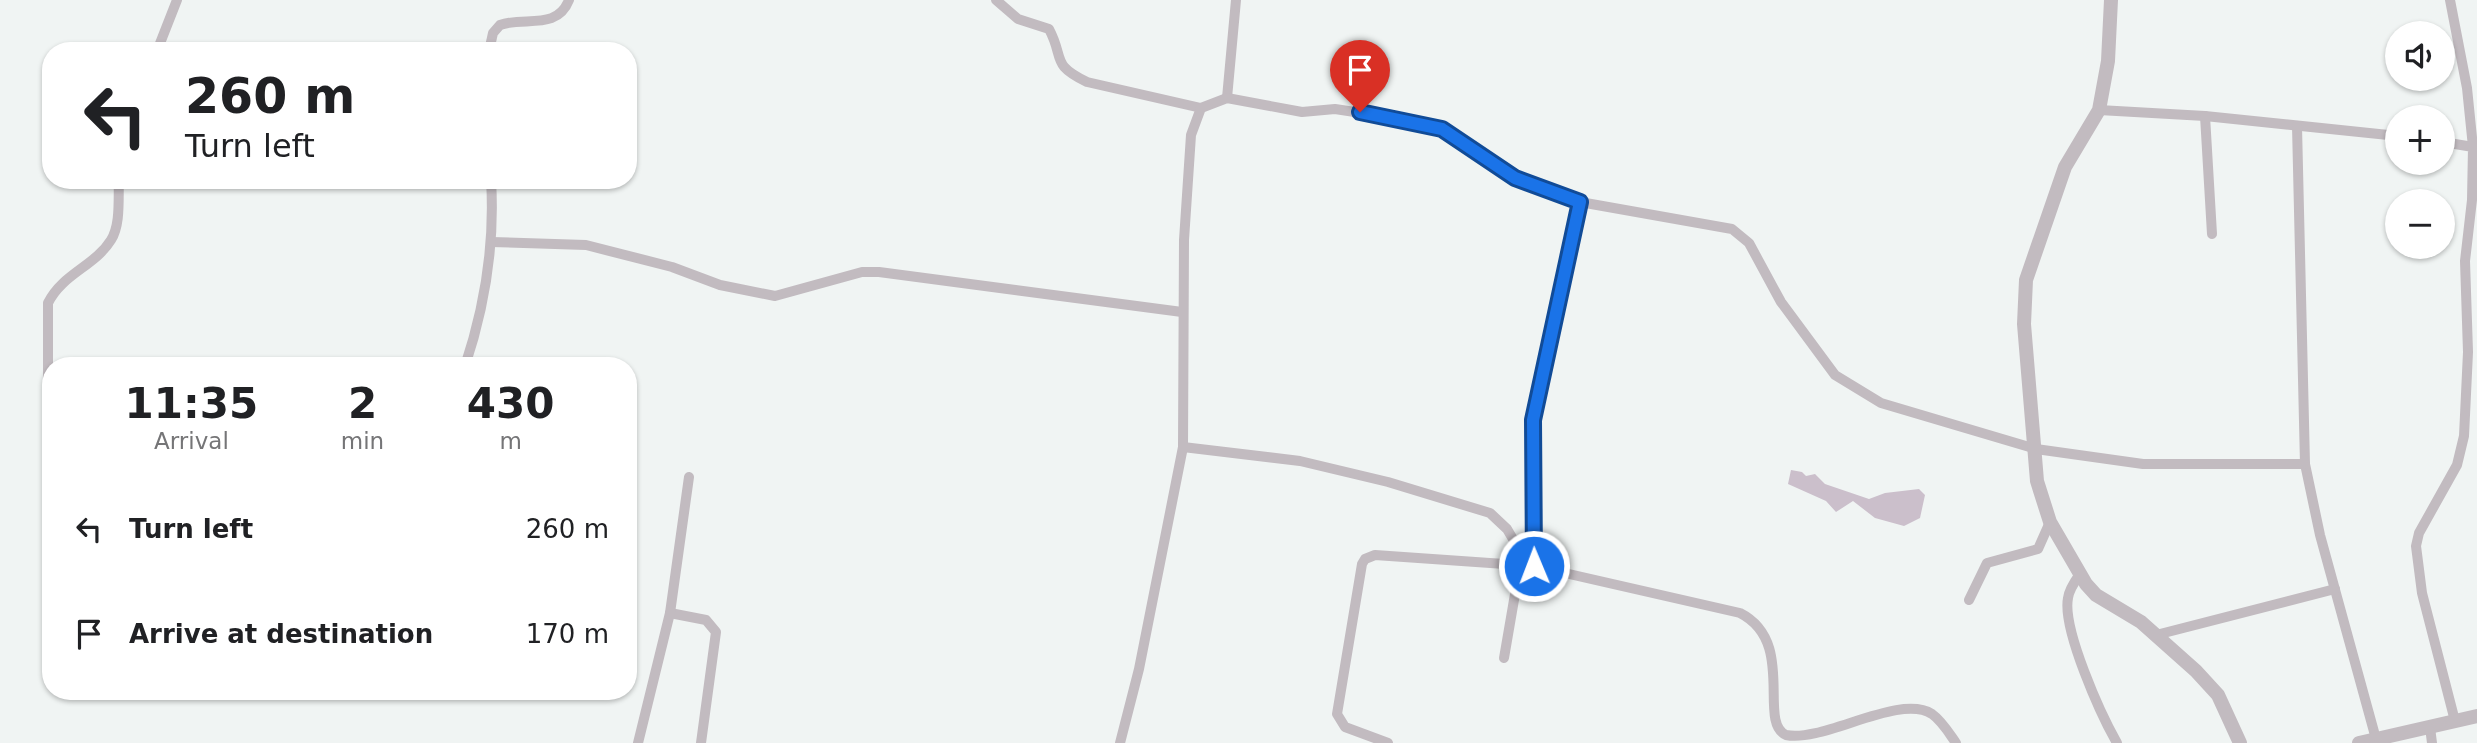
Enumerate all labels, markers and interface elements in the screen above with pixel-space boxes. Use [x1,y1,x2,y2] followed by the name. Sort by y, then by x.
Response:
[2385,21,2455,259] map controls
[2385,21,2455,91] button: sound
[1330,40,1390,112] pin
[1341,51,1379,89] icon: arrive
[185,68,355,125] text: 260 m
[70,70,161,161] icon: left
[2385,105,2455,175] button: +
[185,127,315,165] text: Turn left
[2385,189,2455,259] button: −
[125,379,258,428] text: 11:35
[348,379,377,428] text: 2
[467,379,554,428] text: 430
[154,428,229,454] text: Arrival
[341,428,384,454] text: min
[499,428,522,454] text: m
[70,510,108,548] icon: left
[129,514,253,544] text: Turn left
[526,514,609,544] text: 260 m
[1497,529,1571,603] position arrow
[70,615,108,653] icon: arrive
[129,619,433,649] text: Arrive at destination
[526,619,609,649] text: 170 m

